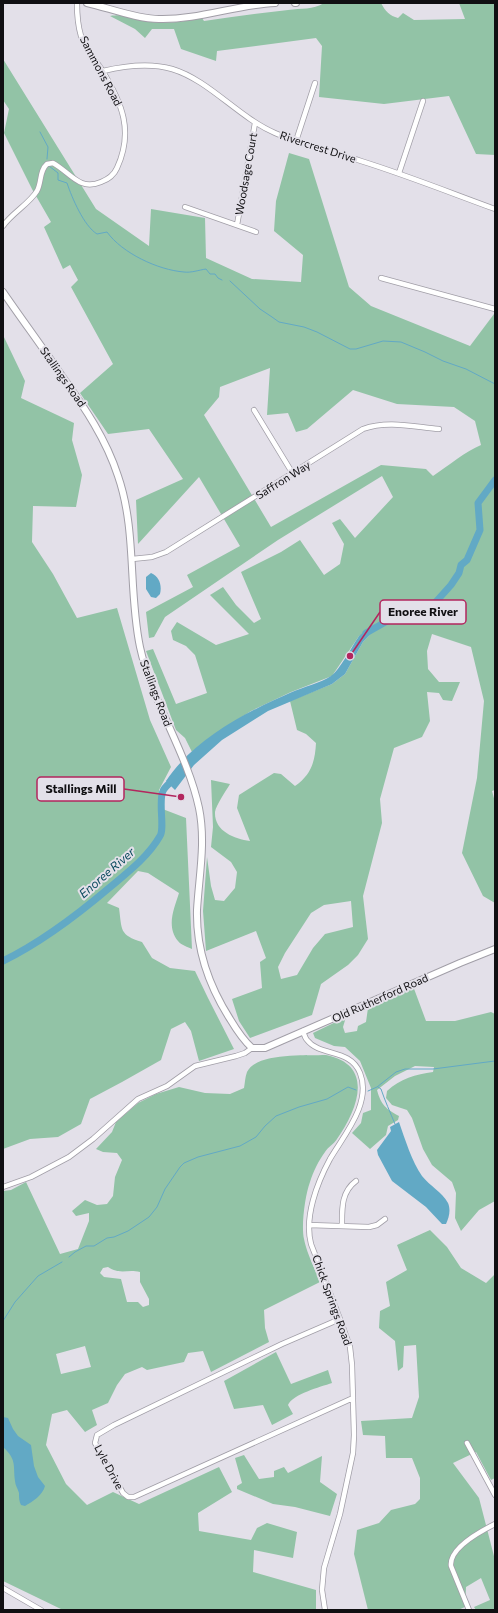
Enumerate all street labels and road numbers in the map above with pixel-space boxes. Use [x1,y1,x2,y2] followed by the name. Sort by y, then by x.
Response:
[78,34,125,108] street label: Sammons Road
[278,128,358,165] street label: Rivercrest Drive
[232,131,259,216] street label: Woodsage Court
[38,344,89,409] street label: Stallings Road
[253,458,313,501] street label: Saffron Way
[138,658,175,728] street label: Stallings Road
[330,971,430,1025] street label: Old Rutherford Road
[310,1253,355,1347] street label: Chick Springs Road
[92,1442,127,1492] street label: Lyle Drive

